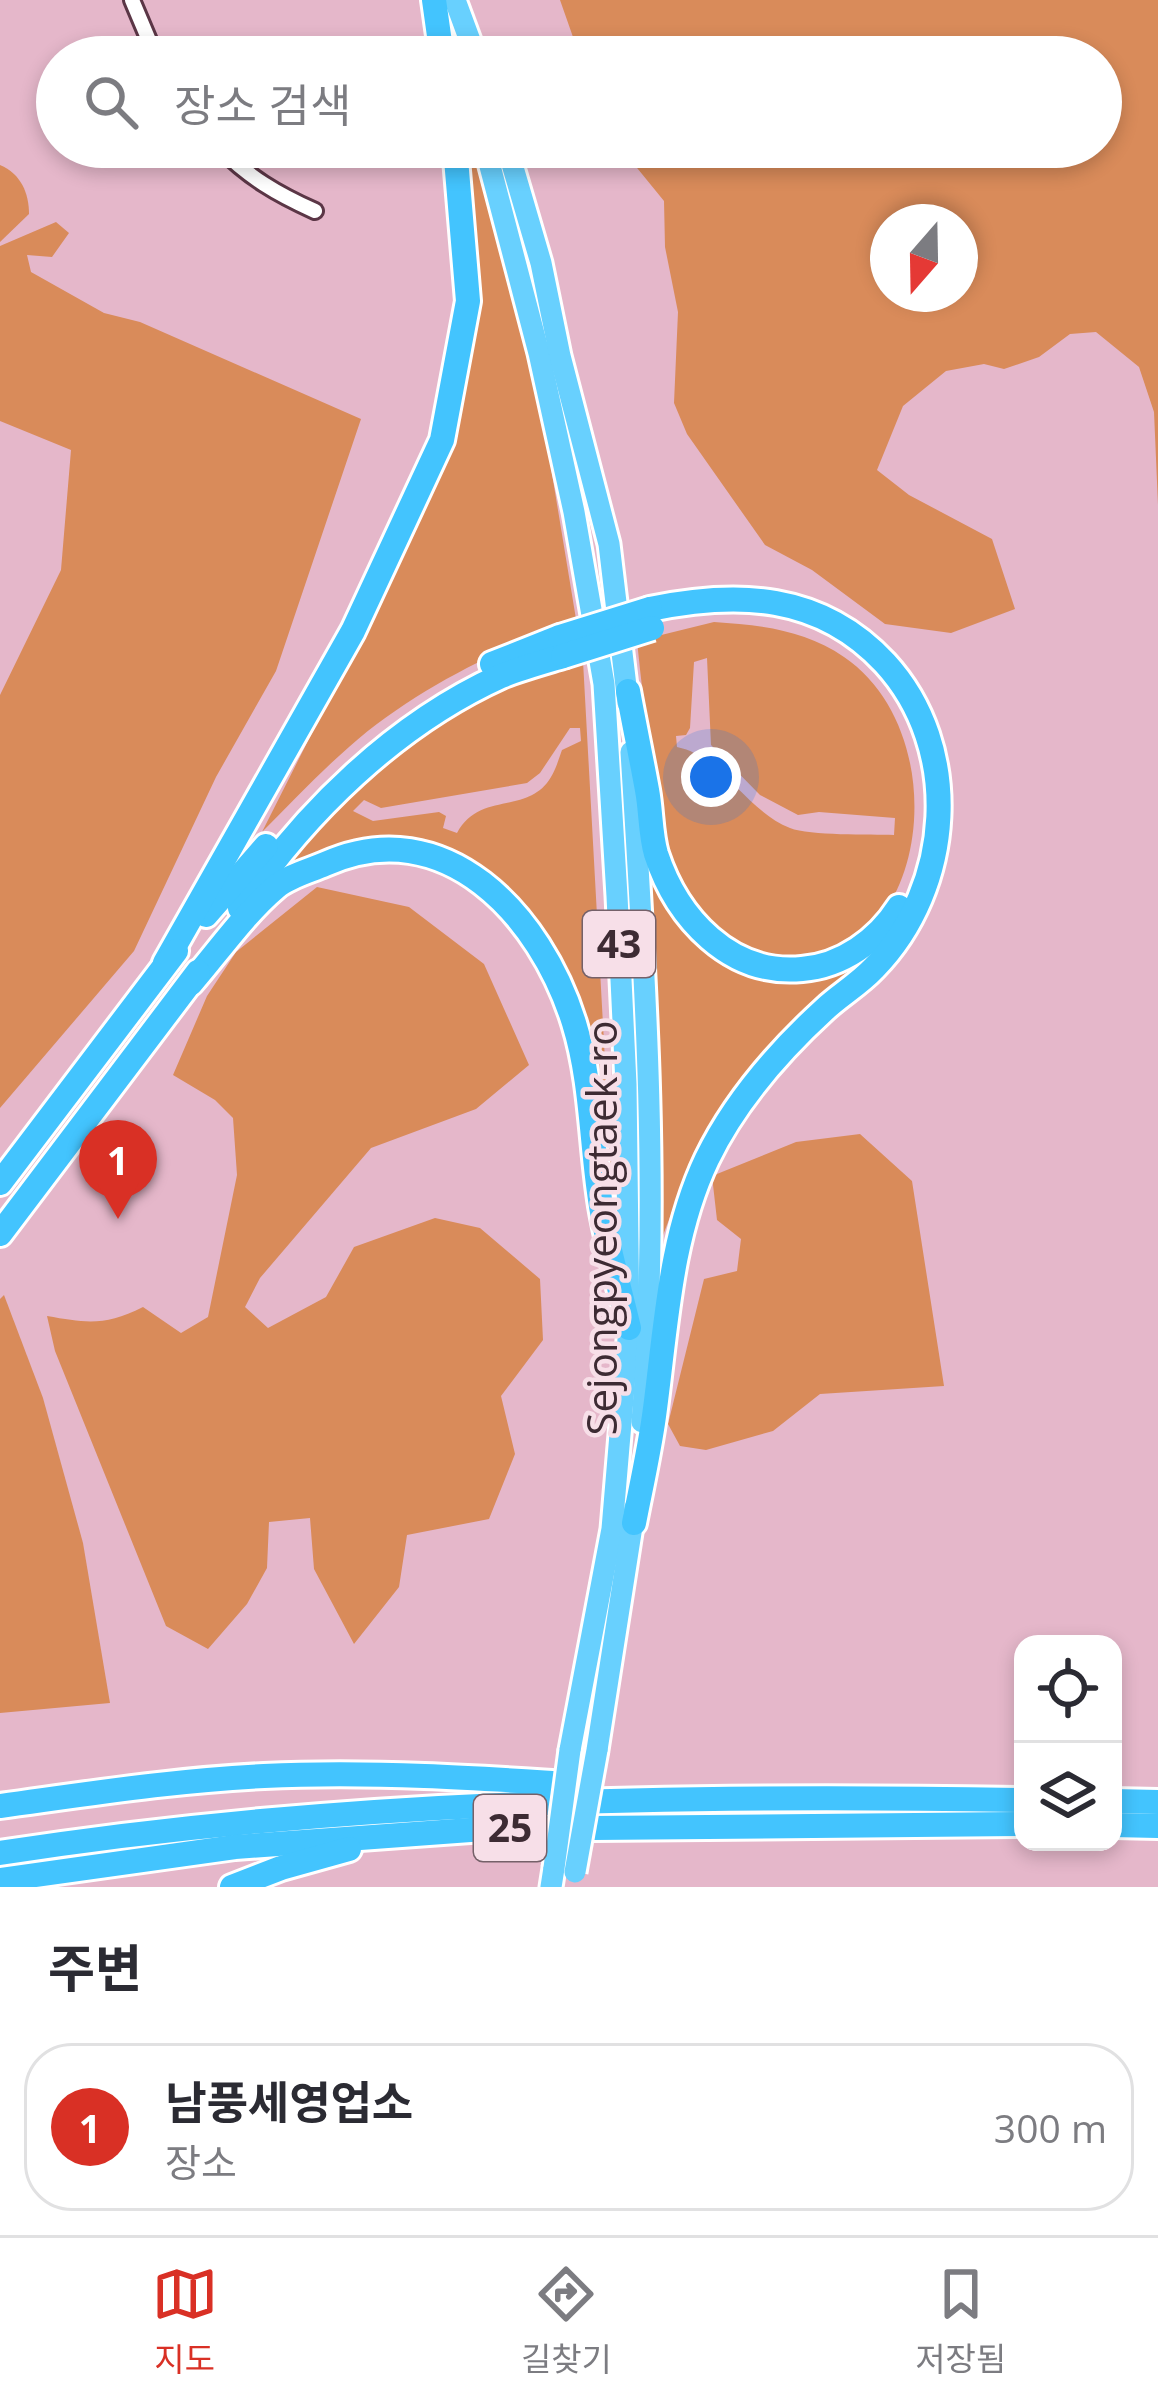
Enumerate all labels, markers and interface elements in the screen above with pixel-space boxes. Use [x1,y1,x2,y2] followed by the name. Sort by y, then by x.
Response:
[36,36,1122,168] search box
[78,69,144,135] icon: search
[174,74,351,135] text: 장소 검색
[870,204,978,312] north arrow
[681,747,741,807] your location
[583,911,655,977] road number: 43
[572,1020,629,1436] street label: Sejongpyeongtaek-ro
[79,1120,157,1219] pin: 1
[1014,1635,1122,1851] map controls
[1014,1635,1122,1743] button: locate
[1014,1743,1122,1851] button: layers
[474,1795,546,1861] road number: 25
[48,1932,142,2002] text: 주변
[165,2071,413,2132] text: 남풍세영업소
[79,2101,101,2154] text: 1
[994,2101,1107,2154] text: 300 m
[165,2135,237,2188] text: 장소
[152,2261,218,2381] tab: 지도
[521,2261,612,2381] tab: 길찾기
[915,2261,1006,2381] tab: 저장됨

